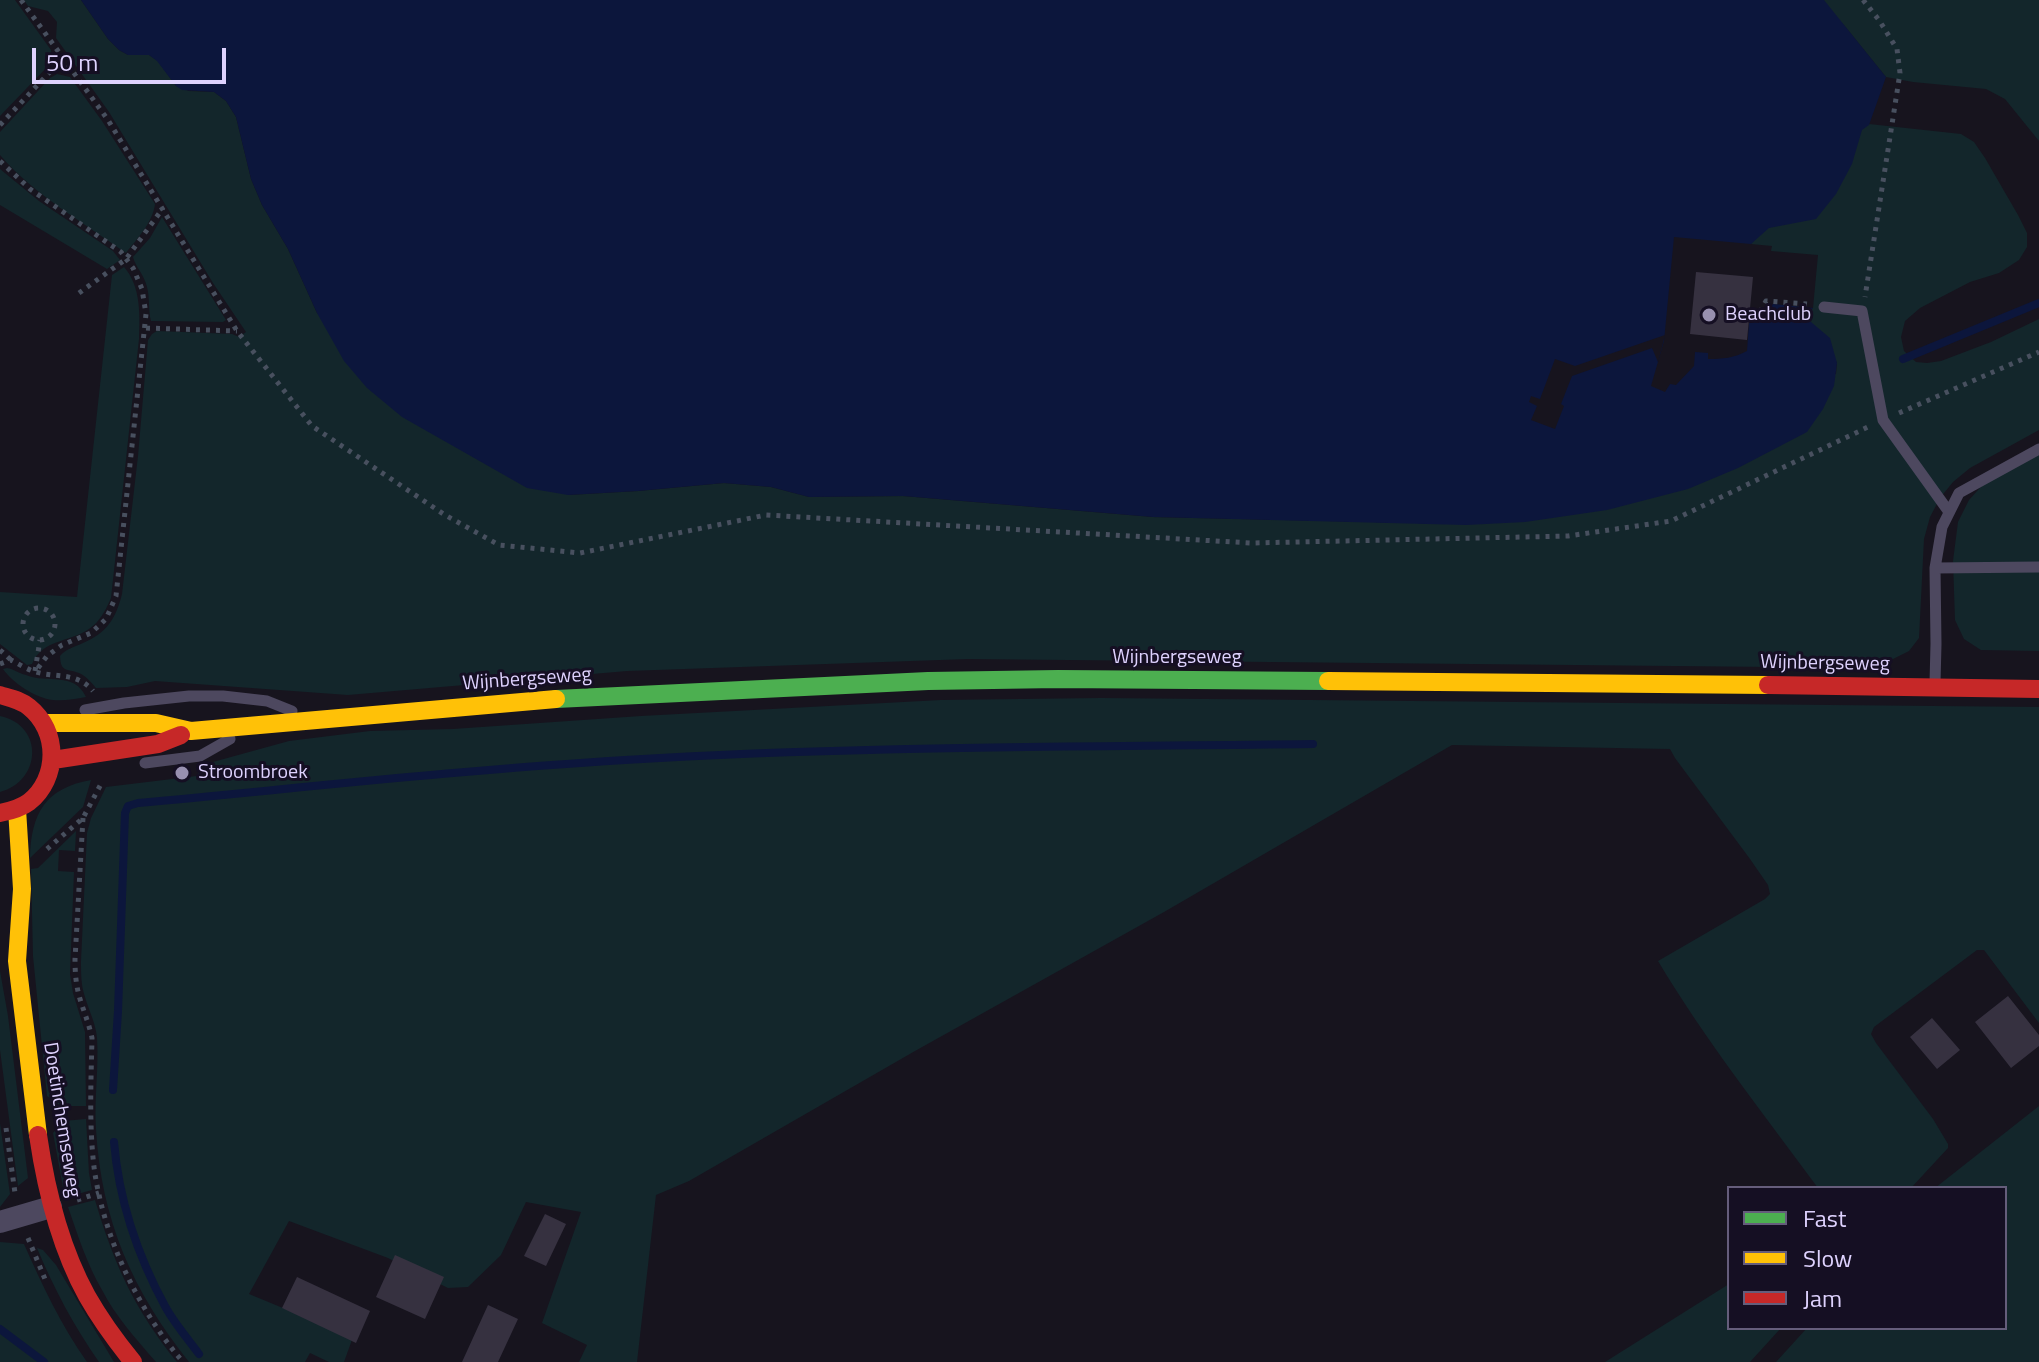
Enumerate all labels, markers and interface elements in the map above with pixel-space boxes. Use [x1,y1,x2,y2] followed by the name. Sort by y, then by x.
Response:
[36,32,230,82] scale bar
[46,44,98,80] text: 50 m
[1725,303,1811,327] place label: Beachclub
[1700,306,1718,324] marker: Beachclub
[1112,646,1242,670] street label: Wijnbergseweg
[1760,651,1890,677] street label: Wijnbergseweg
[461,664,593,696] street label: Wijnbergseweg
[198,761,308,785] place label: Stroombroek
[173,764,191,782] marker: Stroombroek
[37,1041,85,1199] street label: Doetinchemseweg
[1727,1186,2007,1330] legend
[1803,1200,1846,1236] text: Fast
[1803,1240,1852,1276] text: Slow
[1803,1280,1842,1316] text: Jam

